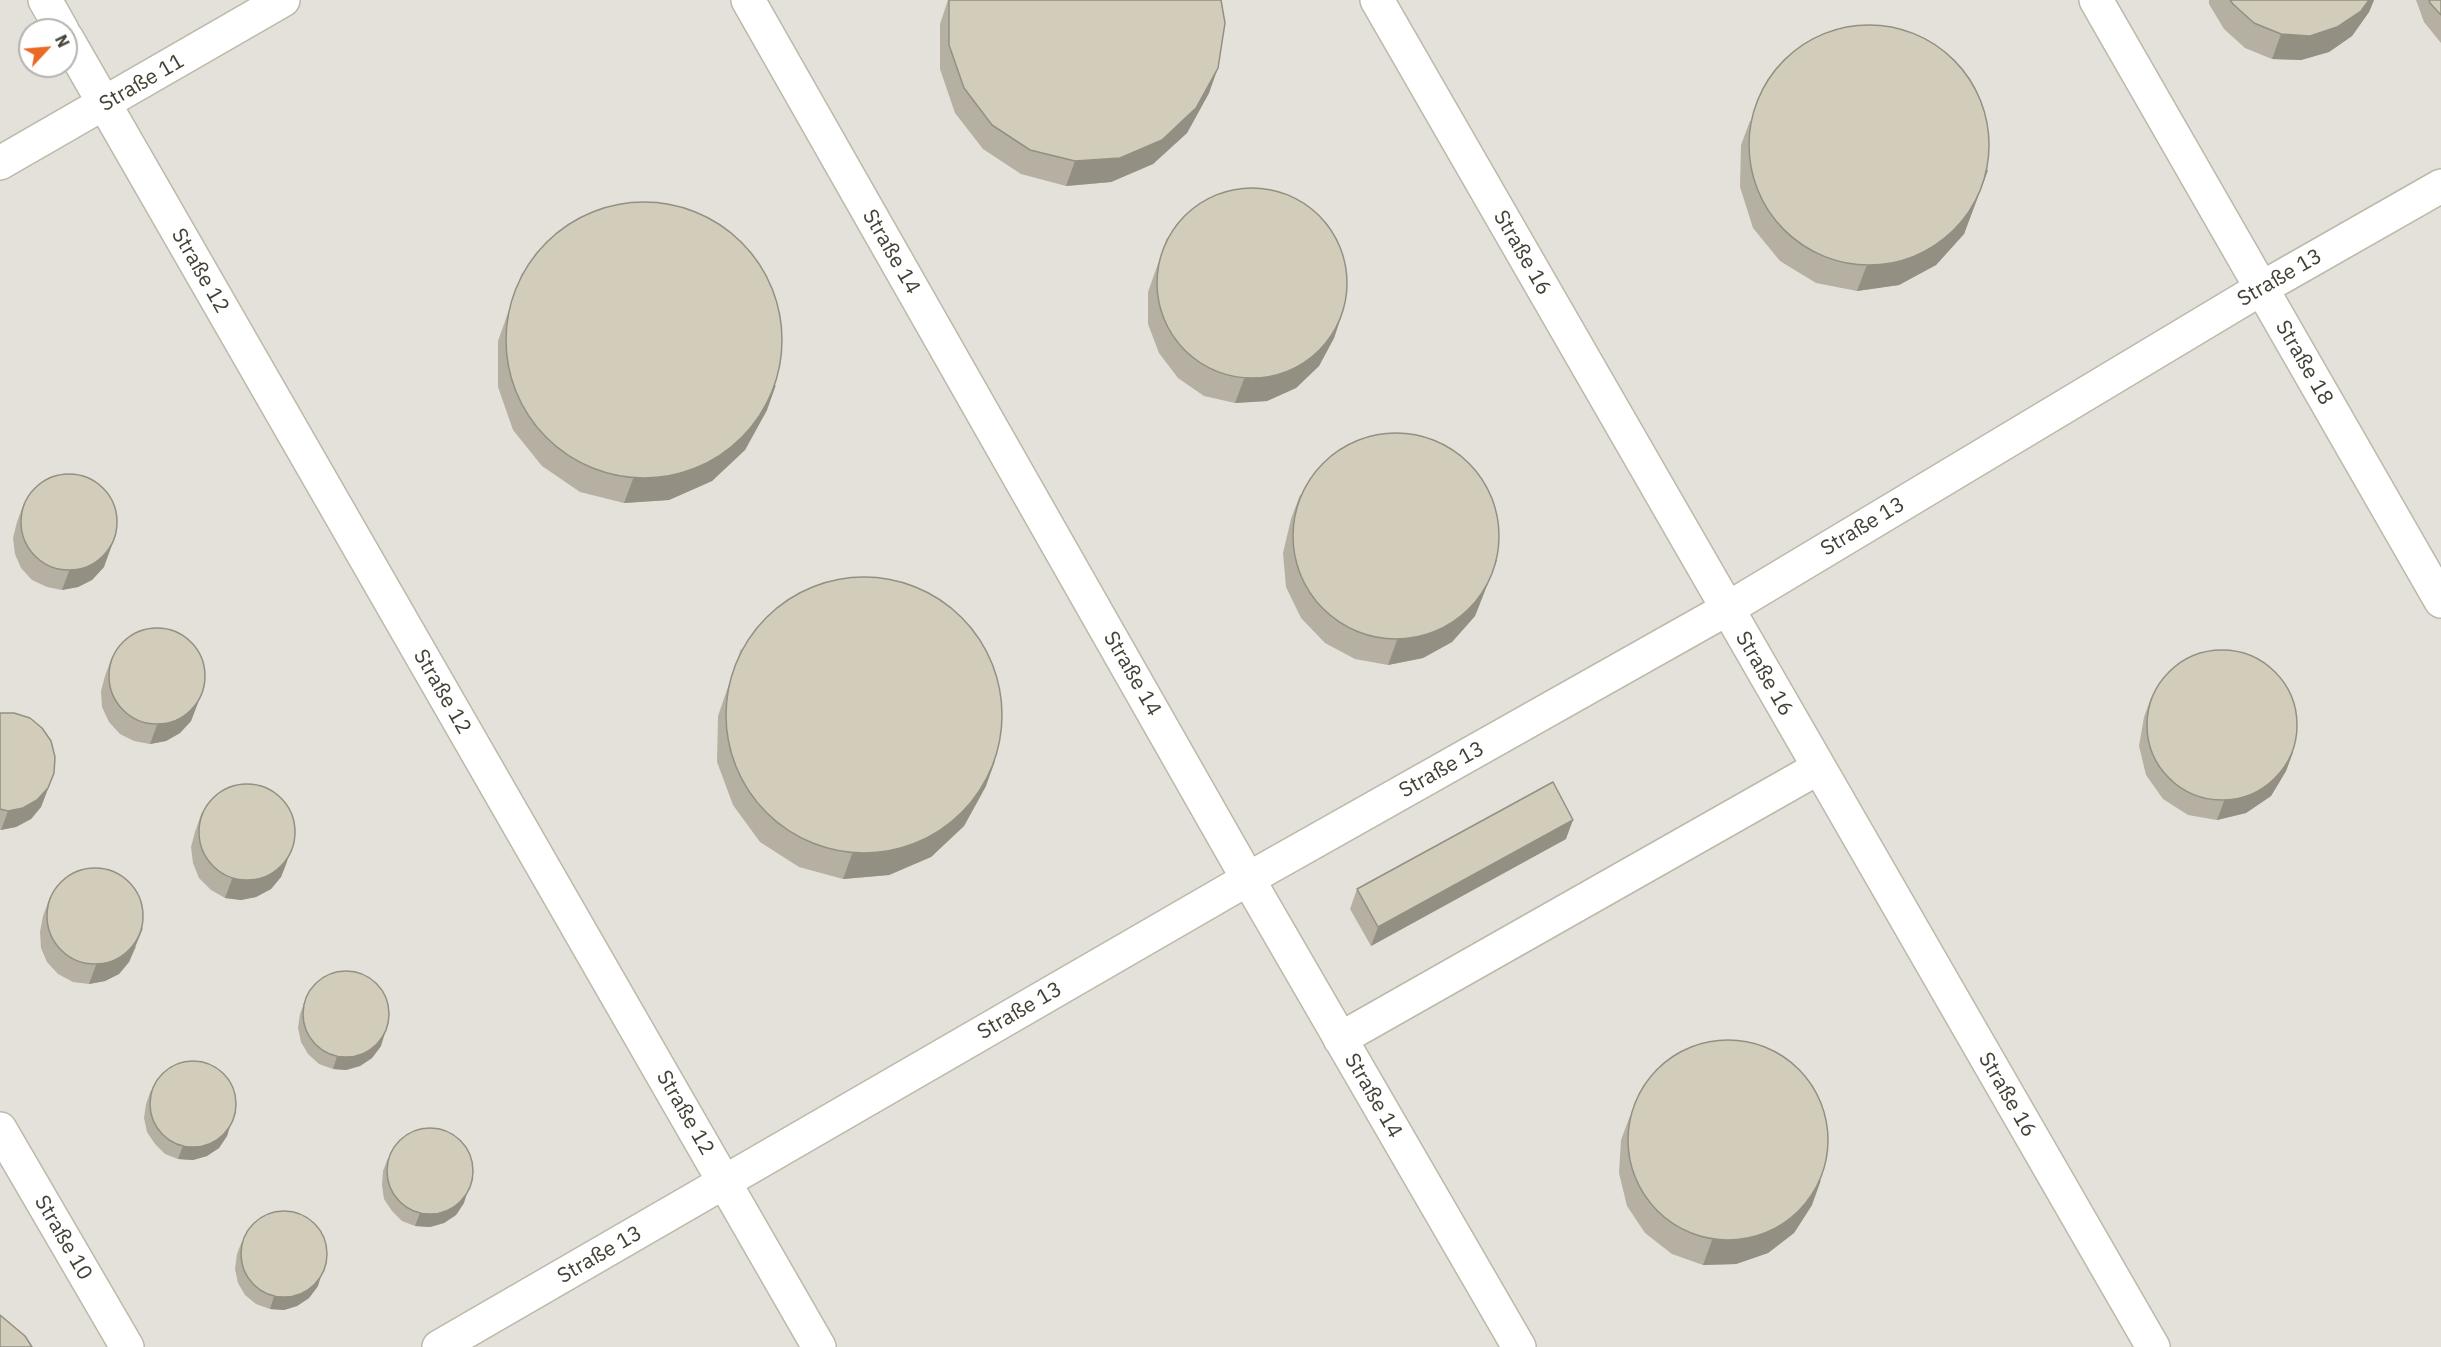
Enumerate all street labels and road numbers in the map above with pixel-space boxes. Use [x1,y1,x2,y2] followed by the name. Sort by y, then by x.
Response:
[95,49,189,117] street label: Straße 11
[857,205,925,299] street label: Straße 14
[1488,206,1556,300] street label: Straße 16
[166,224,234,318] street label: Straße 12
[2233,244,2327,312] street label: Straße 13
[2270,316,2338,410] street label: Straße 18
[1816,492,1910,562] street label: Straße 13
[1098,627,1166,721] street label: Straße 14
[1730,627,1798,721] street label: Straße 16
[408,645,476,739] street label: Straße 12
[1395,736,1489,804] street label: Straße 13
[973,977,1067,1045] street label: Straße 13
[1973,1048,2041,1142] street label: Straße 16
[1339,1049,1407,1143] street label: Straße 14
[651,1066,719,1160] street label: Straße 12
[29,1191,97,1285] street label: Straße 10
[553,1221,647,1289] street label: Straße 13

